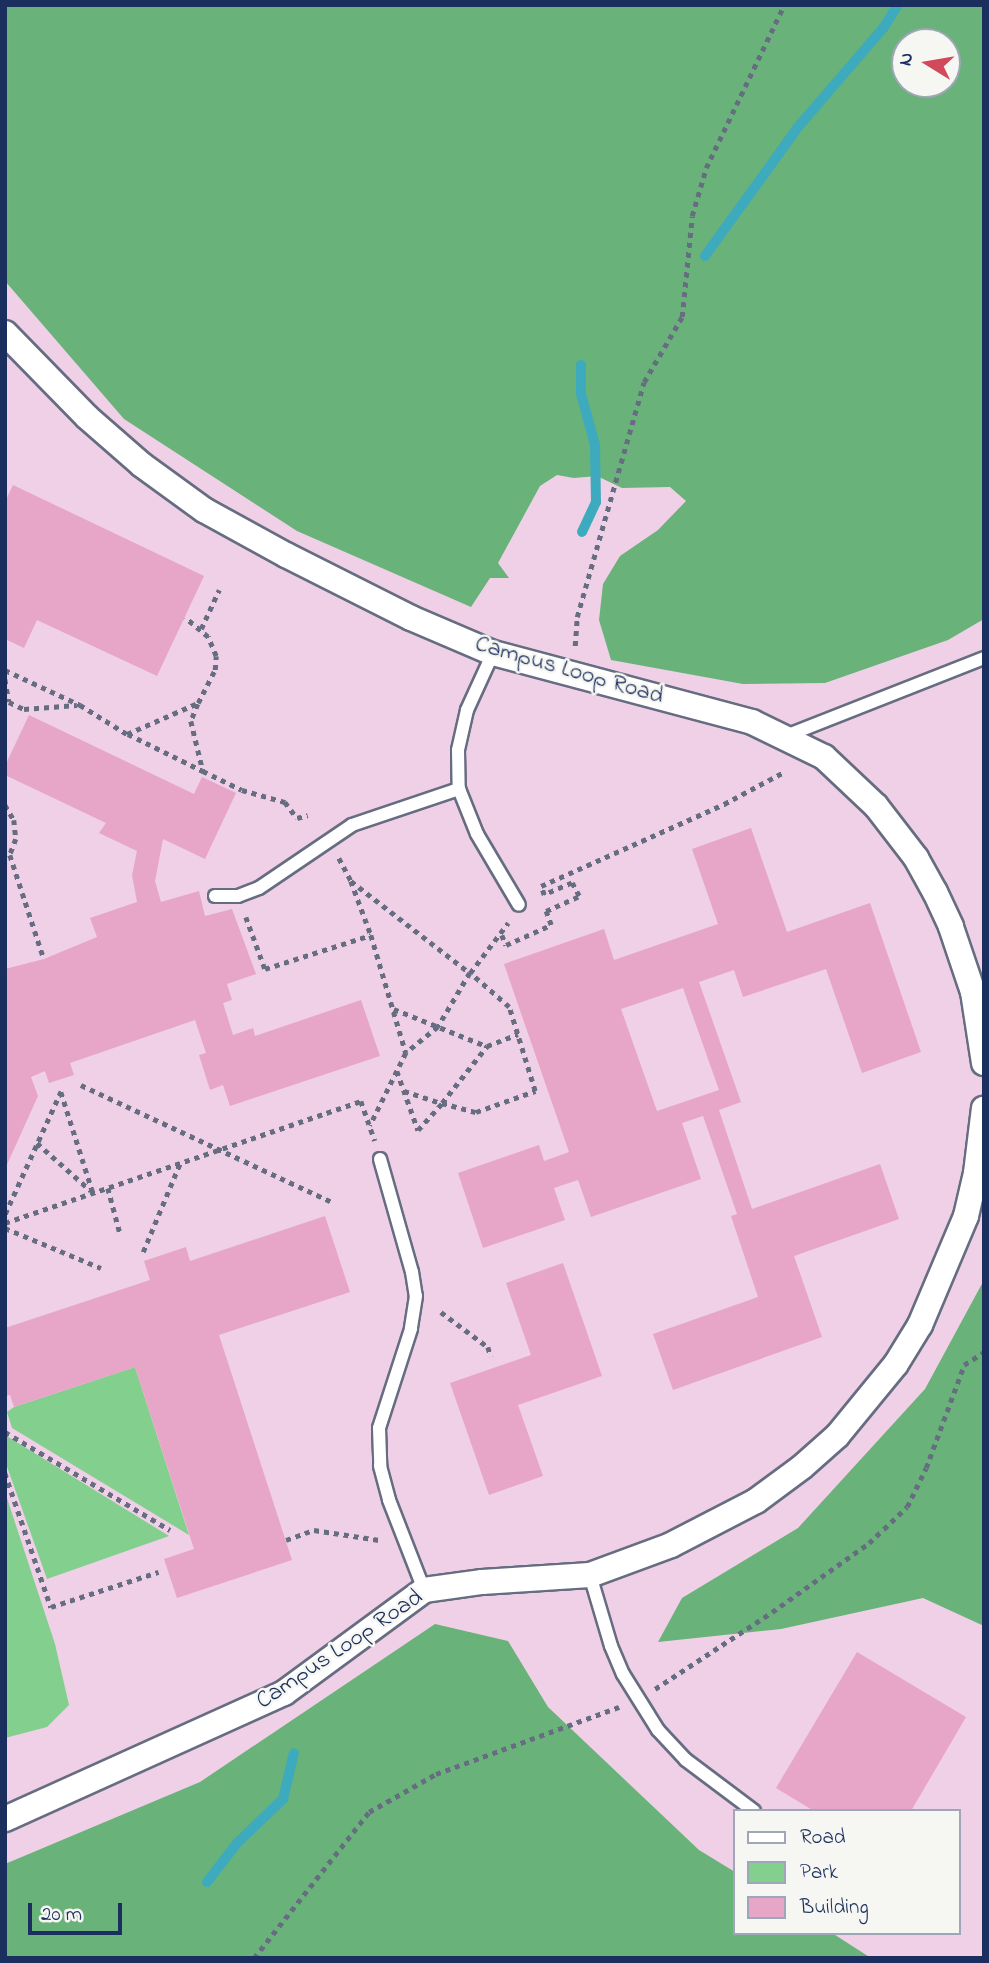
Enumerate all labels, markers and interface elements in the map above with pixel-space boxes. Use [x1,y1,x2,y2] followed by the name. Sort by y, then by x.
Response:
[891,28,961,98] north arrow
[892,50,921,68] text: N
[471,630,667,712] street label: Campus Loop Road
[251,1584,429,1716] street label: Campus Loop Road
[734,1809,961,1935] legend
[800,1823,846,1853] text: Road
[800,1858,838,1888] text: Park
[32,1890,126,1934] scale bar
[800,1893,869,1923] text: Building
[41,1900,82,1930] text: 20 m

